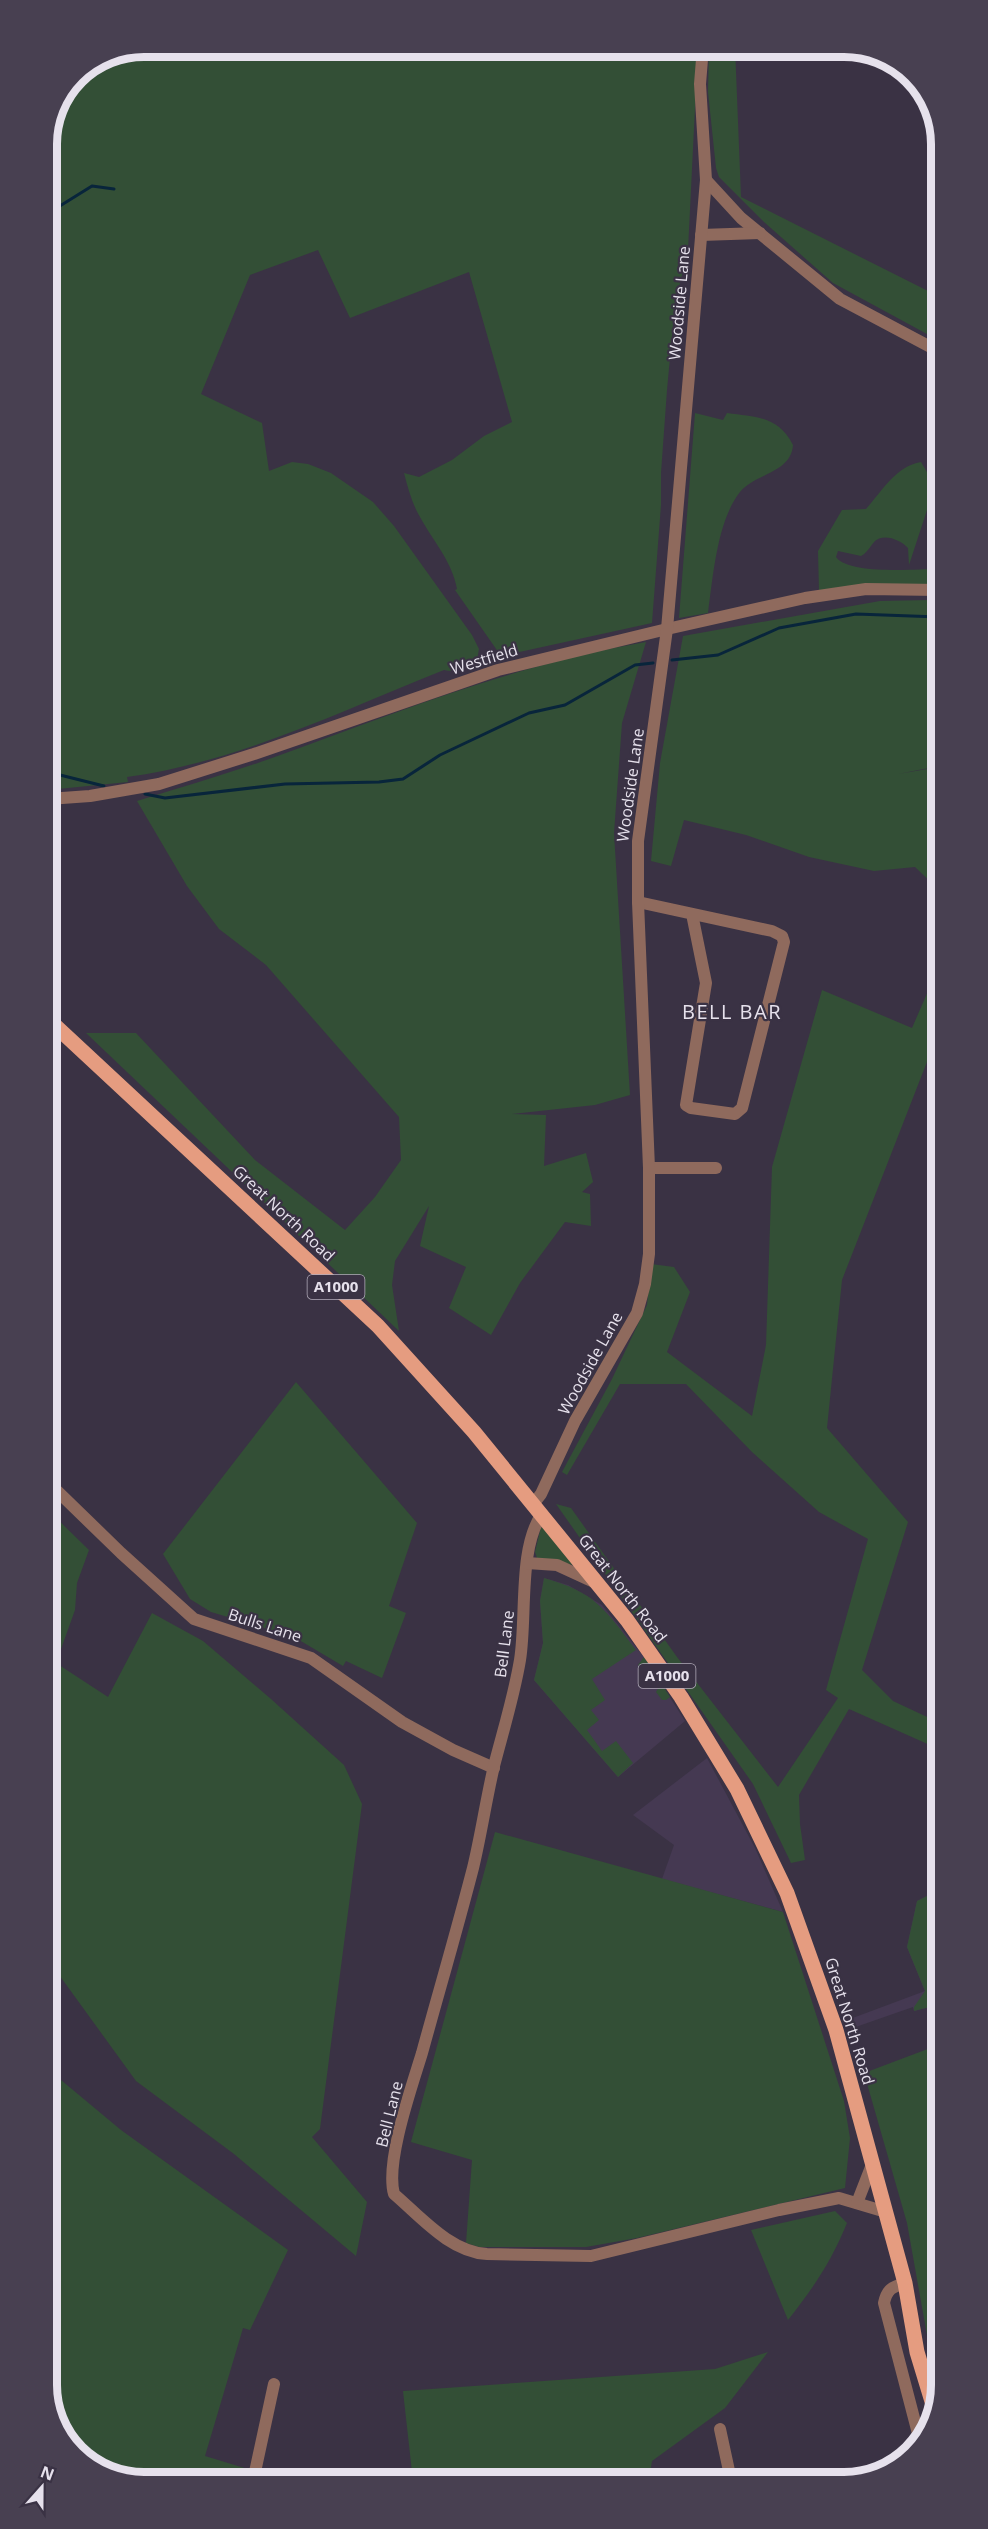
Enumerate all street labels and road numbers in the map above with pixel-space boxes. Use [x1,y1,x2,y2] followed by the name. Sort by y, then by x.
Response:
[663,245,695,361] street label: Woodside Lane
[448,638,520,680] street label: Westfield
[611,727,649,843] street label: Woodside Lane
[228,1160,340,1266] street label: Great North Road
[308,1275,364,1299] road number: A1000
[553,1308,627,1418] street label: Woodside Lane
[574,1529,672,1647] street label: Great North Road
[225,1603,305,1647] street label: Bulls Lane
[489,1609,519,1679] street label: Bell Lane
[638,1664,696,1688] road number: A1000
[820,1955,880,2087] street label: Great North Road
[370,2079,408,2149] street label: Bell Lane

